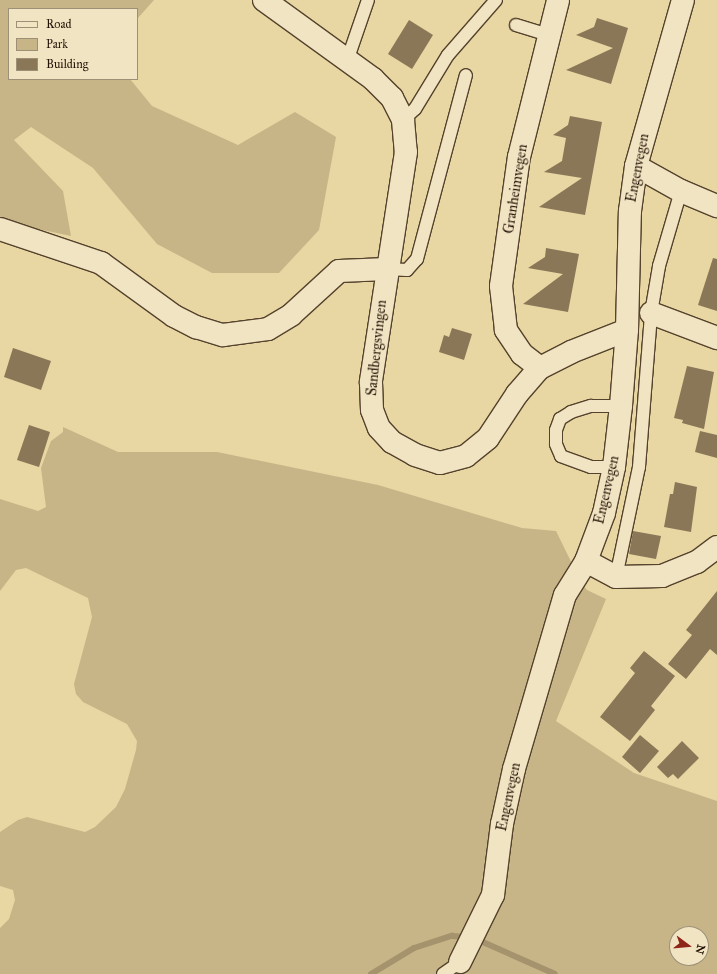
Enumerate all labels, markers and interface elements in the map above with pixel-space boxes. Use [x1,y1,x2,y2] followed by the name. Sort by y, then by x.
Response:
[8,8,138,80] legend
[46,17,72,31] text: Road
[46,37,68,51] text: Park
[46,57,88,71] text: Building
[623,132,653,204] street label: Engenvegen
[501,143,531,235] street label: Granheimvegen
[364,299,390,397] street label: Sandbergsvingen
[591,454,623,526] street label: Engenvegen
[494,761,524,833] street label: Engenvegen
[669,926,709,966] north arrow
[693,943,708,955] text: N

